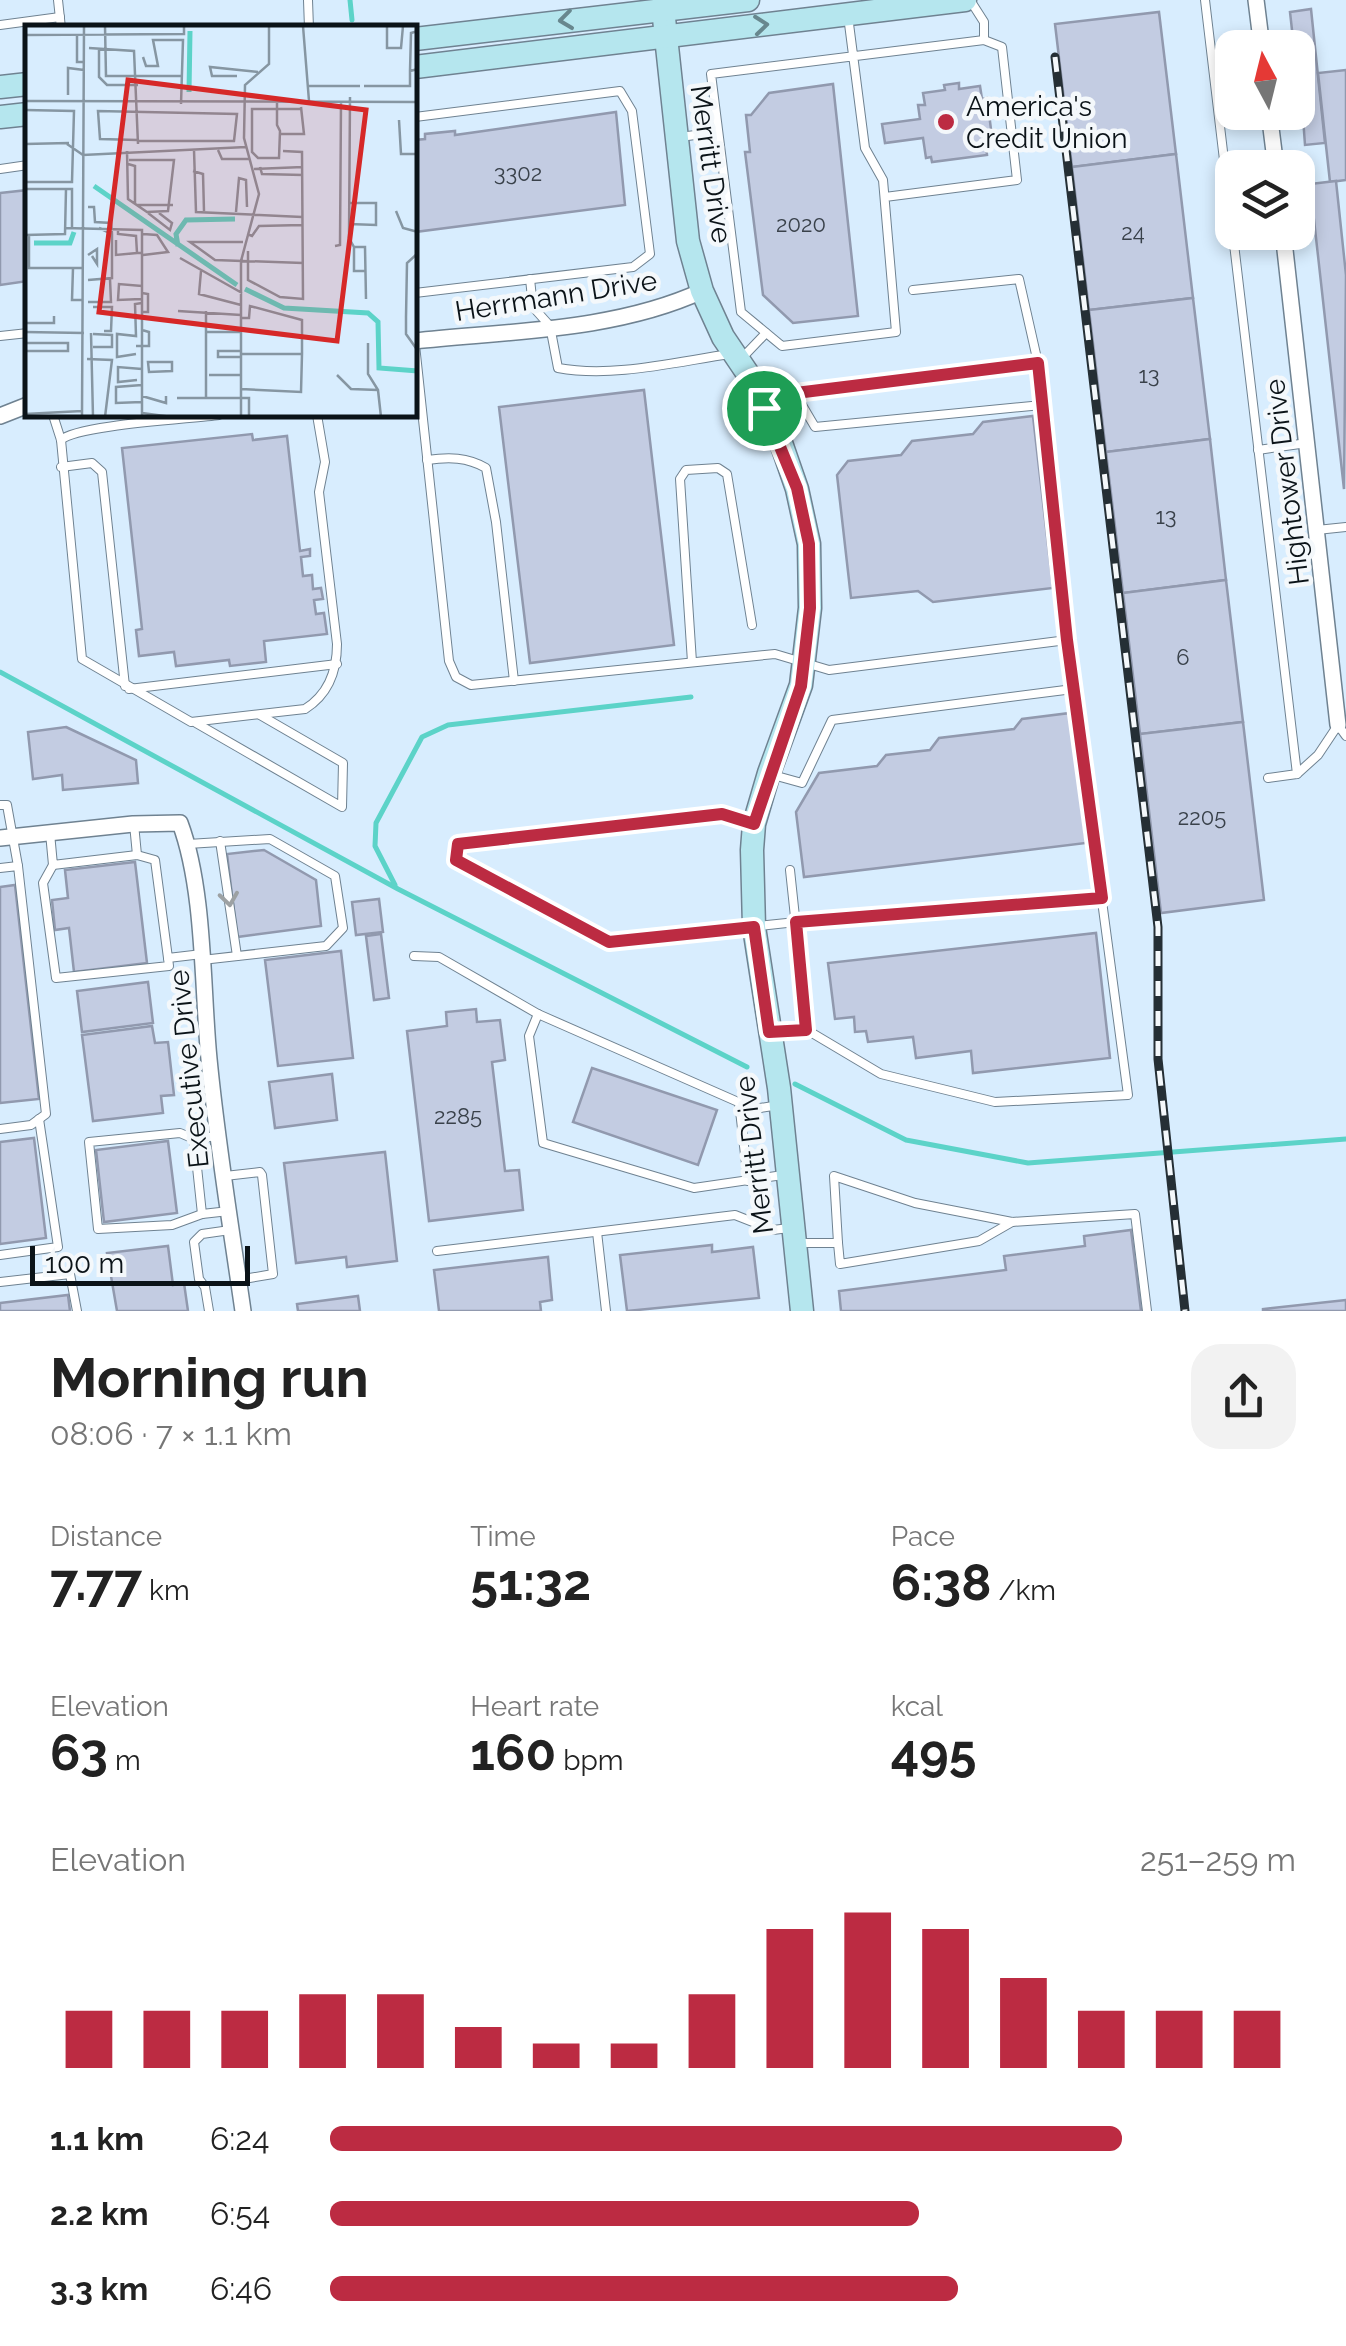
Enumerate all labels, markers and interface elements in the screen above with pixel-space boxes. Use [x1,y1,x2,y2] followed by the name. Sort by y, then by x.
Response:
[558,9,574,30] one-way arrow
[753,15,769,37] one-way arrow
[25,25,418,418] inset map
[1215,30,1315,130] north arrow
[1215,30,1315,250] map controls
[684,83,738,245] street label: Merritt Drive
[966,90,1127,155] place label: America's Credit Union
[935,111,957,133] marker: America's Credit Union
[1215,150,1315,250] button: layers
[494,160,542,186] house number: 3302
[776,211,826,237] house number: 2020
[1121,219,1145,245] house number: 24
[453,264,659,328] street label: Herrmann Drive
[1138,362,1160,388] house number: 13
[722,366,807,451] pin
[1258,377,1316,587] street label: Hightower Drive
[737,381,792,436] icon: arrive
[1155,503,1177,529] house number: 13
[1176,644,1190,670] house number: 6
[1178,804,1226,830] house number: 2205
[217,890,238,907] one-way arrow
[162,968,216,1170] street label: Executive Drive
[728,1074,780,1236] street label: Merritt Drive
[434,1103,482,1129] house number: 2285
[30,1241,250,1286] scale bar
[45,1247,124,1280] text: 100 m
[1191,1344,1296,1449] button: share
[50,1345,369,1410] text: Morning run
[50,1415,292,1452] text: 08:06 · 7 × 1.1 km
[50,1520,162,1553] text: Distance
[470,1520,536,1553] text: Time
[891,1520,955,1553] text: Pace
[50,1553,142,1612] text: 7.77
[470,1553,591,1612] text: 51:32
[891,1553,991,1612] text: 6:38
[142,1574,190,1607] text: km
[991,1574,1056,1607] text: /km
[50,1690,169,1723] text: Elevation
[470,1690,599,1723] text: Heart rate
[891,1690,943,1723] text: kcal
[50,1723,108,1782] text: 63
[470,1723,556,1782] text: 160
[891,1723,976,1782] text: 495
[108,1744,141,1777] text: m
[556,1744,624,1777] text: bpm
[50,1841,186,1878] text: Elevation
[1140,1841,1296,1878] text: 251–259 m
[50,2120,144,2157] text: 1.1 km
[210,2120,269,2157] text: 6:24
[50,2195,149,2232] text: 2.2 km
[210,2195,270,2232] text: 6:54
[50,2270,148,2307] text: 3.3 km
[210,2270,272,2307] text: 6:46

